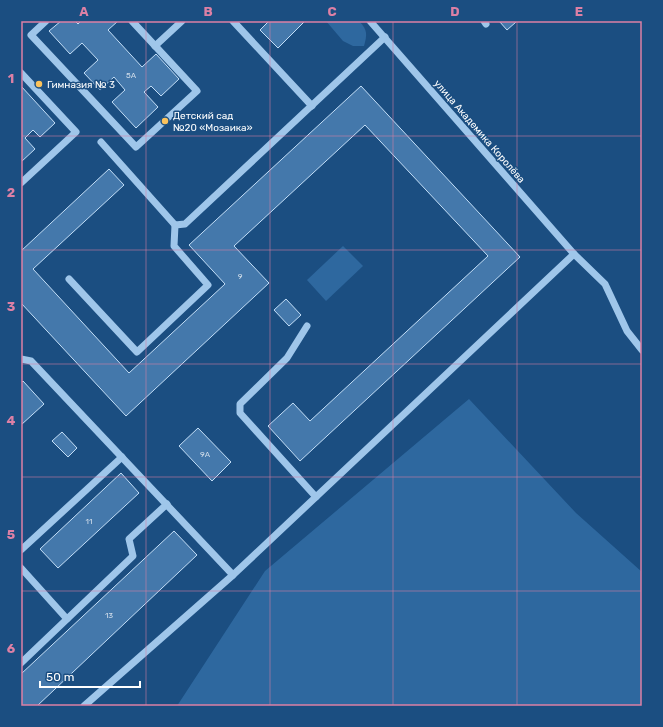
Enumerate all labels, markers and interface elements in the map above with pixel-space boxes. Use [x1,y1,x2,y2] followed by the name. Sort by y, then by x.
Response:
[79,4,89,19] text: A
[203,4,213,19] text: B
[327,4,337,19] text: C
[450,4,460,19] text: D
[575,4,583,19] text: E
[8,71,14,86] text: 1
[126,71,137,80] house number: 5А
[431,78,527,186] street label: улица Академика Королёва
[34,79,44,89] marker: Гимназия № 3
[47,79,115,91] place label: Гимназия № 3
[173,110,253,134] place label: Детский сад №20 «Мозаика»
[160,116,170,126] marker: Детский сад №20 «Мозаика»
[7,185,15,200] text: 2
[238,272,243,281] house number: 9
[7,299,16,314] text: 3
[7,413,16,428] text: 4
[200,450,211,459] house number: 9А
[86,517,92,526] house number: 11
[7,527,15,542] text: 5
[105,611,113,620] house number: 13
[7,641,16,656] text: 6
[40,663,140,689] scale bar
[46,670,74,684] text: 50 m

